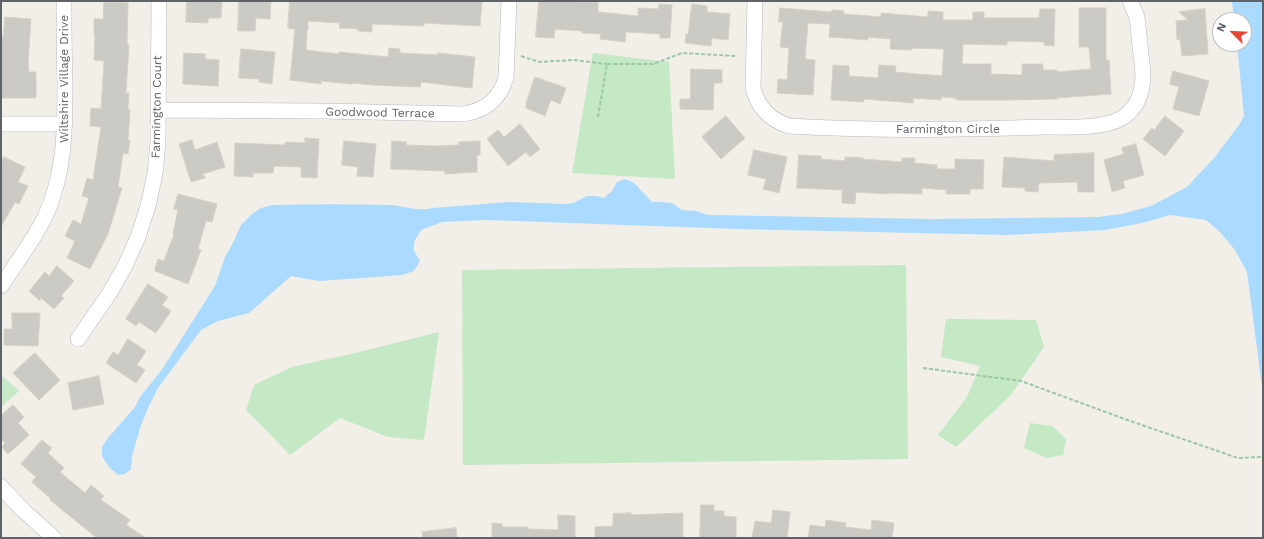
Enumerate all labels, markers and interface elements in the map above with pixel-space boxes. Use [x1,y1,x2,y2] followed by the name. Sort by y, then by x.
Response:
[1212,12,1252,52] north arrow
[57,15,71,143] street label: Wiltshire Village Drive
[1214,21,1229,34] text: N
[149,55,165,159] street label: Farmington Court
[325,105,435,121] street label: Goodwood Terrace
[896,122,1000,136] street label: Farmington Circle

